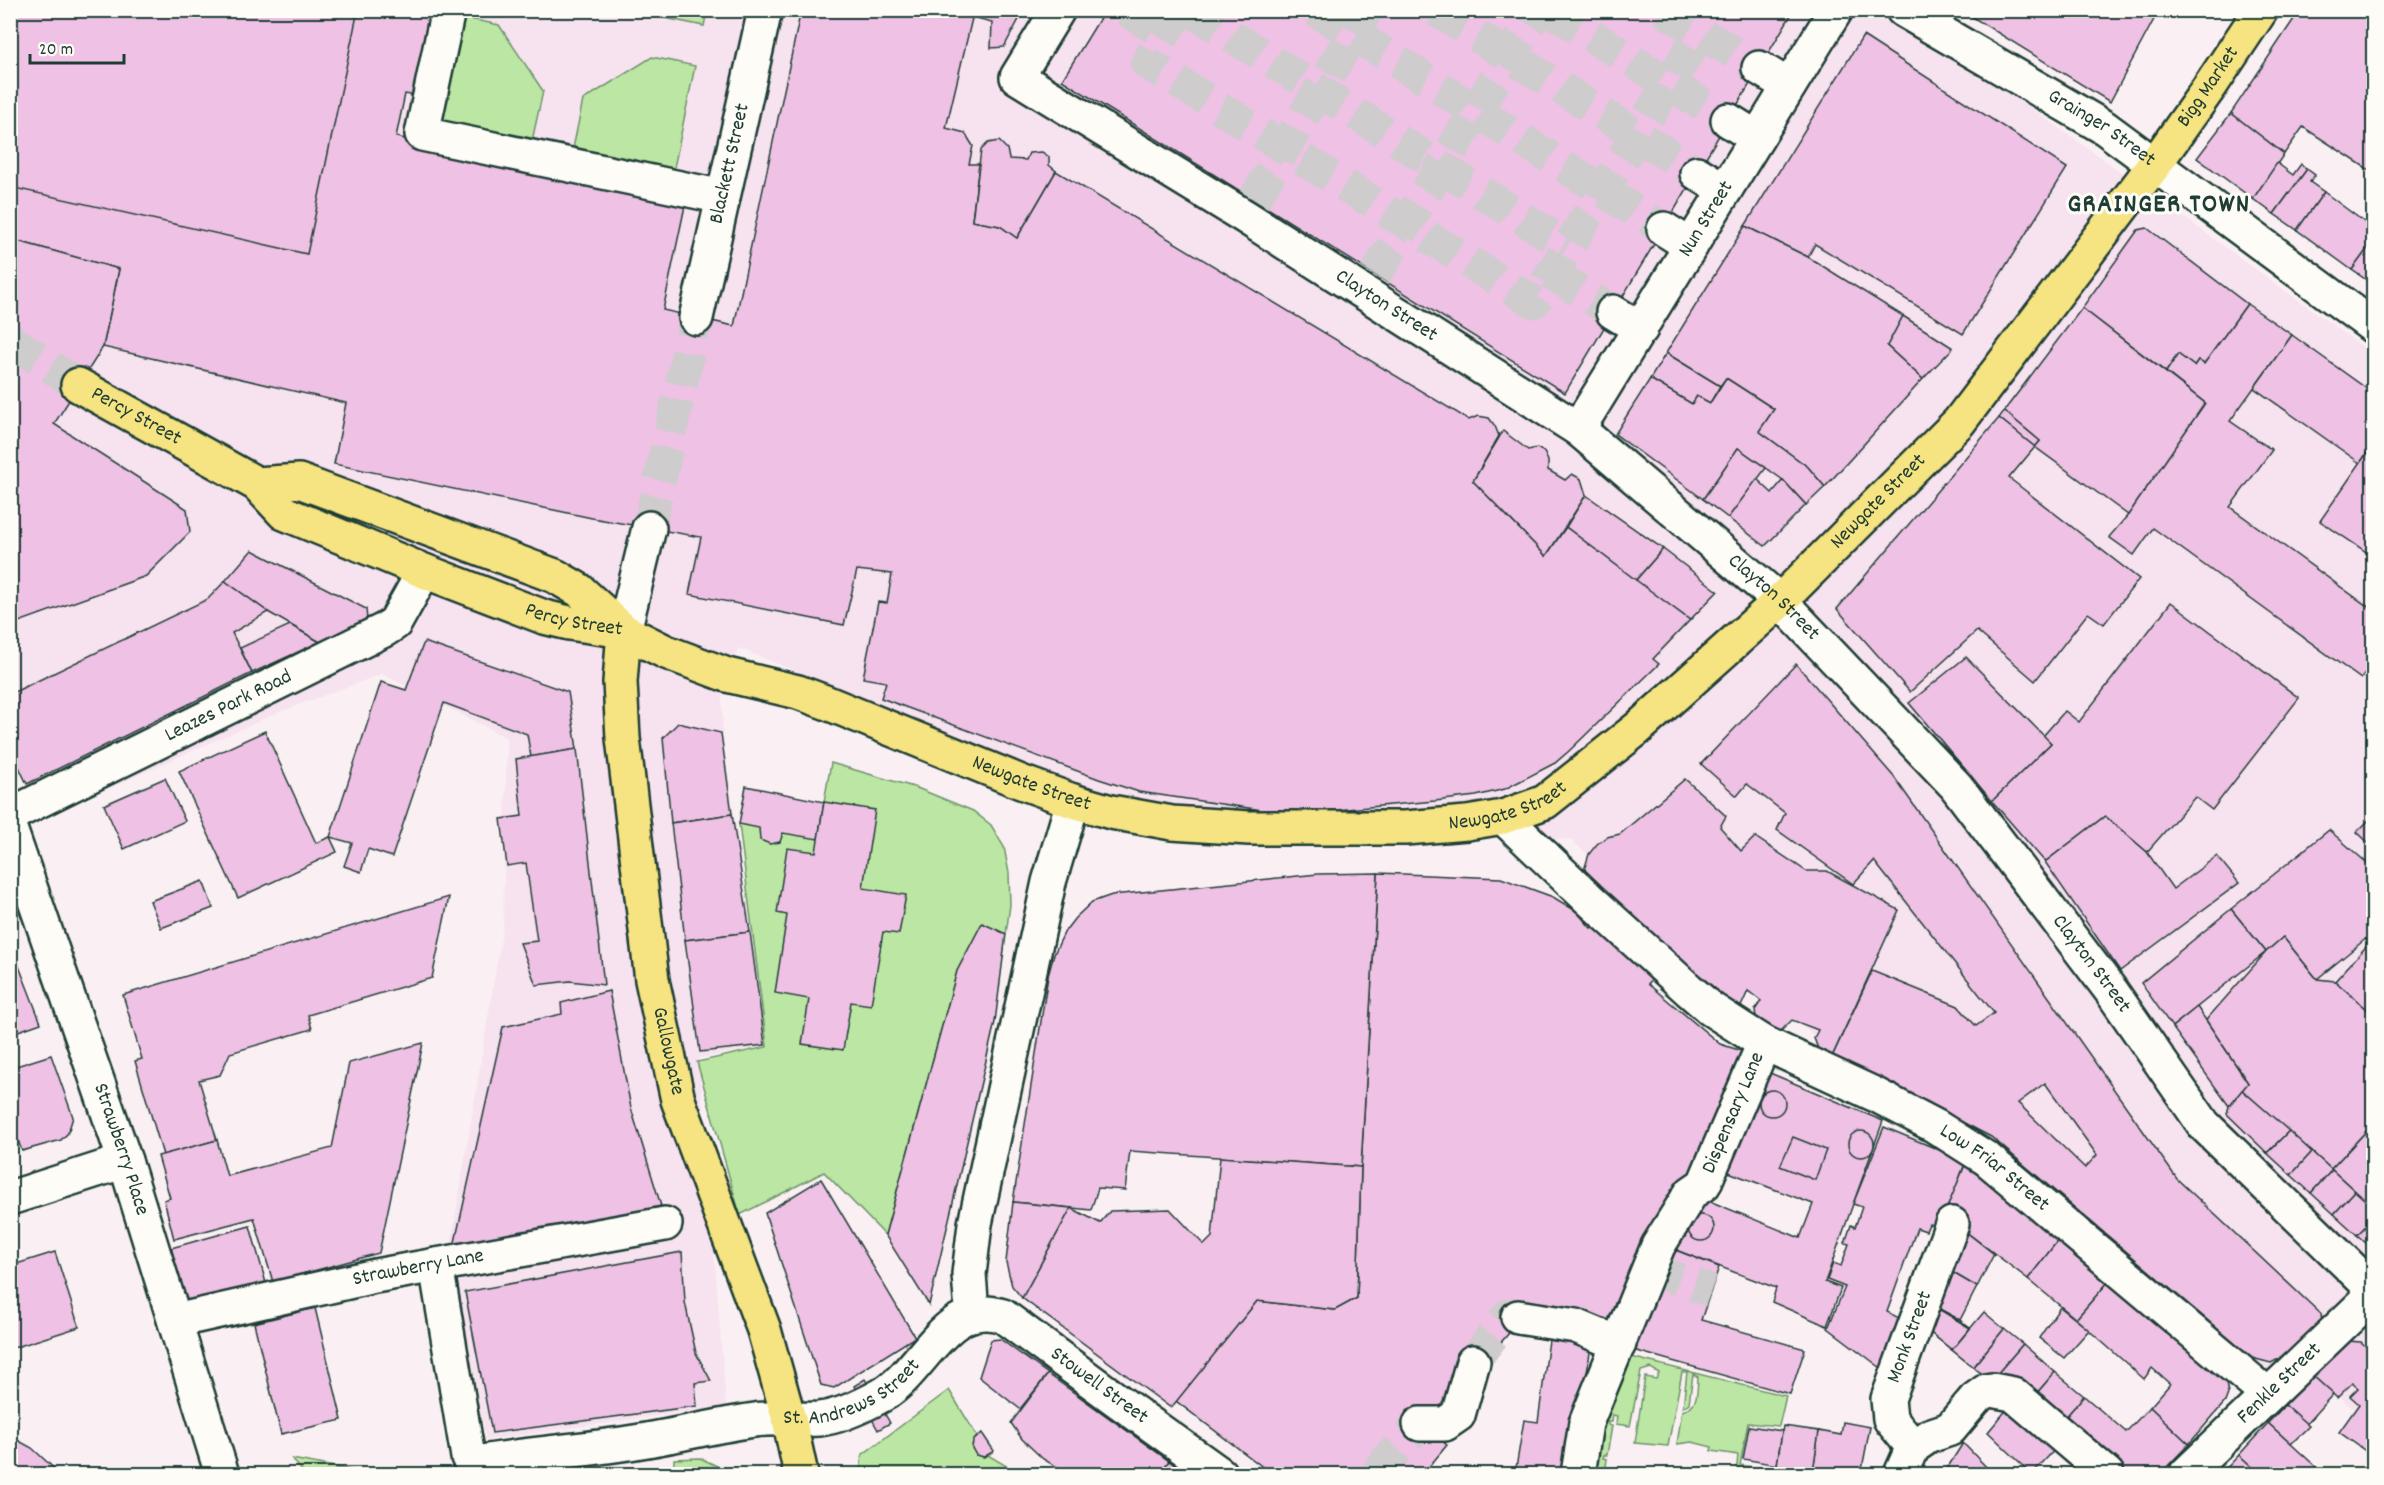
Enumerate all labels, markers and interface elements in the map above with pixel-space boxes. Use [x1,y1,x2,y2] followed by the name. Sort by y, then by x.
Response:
[30,27,124,65] scale bar
[39,38,73,63] text: 20 m
[2170,41,2248,134] street label: Bigg Market
[2041,82,2162,175] street label: Grainger Street
[703,101,759,227] street label: Blackett Street
[1672,175,1742,264] street label: Nun Street
[2067,186,2251,225] district label: GRAINGER TOWN
[1329,263,1443,351] street label: Clayton Street
[85,380,187,454] street label: Percy Street
[1824,447,1934,557] street label: Newgate Street
[1720,547,1826,649] street label: Clayton Street
[520,596,625,646] street label: Percy Street
[160,663,297,751] street label: Leazes Park Road
[967,748,1094,820] street label: Newgate Street
[1448,774,1575,839] street label: Newgate Street
[2044,909,2138,1020] street label: Clayton Street
[643,1005,692,1098] street label: Gallowgate
[1695,1048,1773,1179] street label: Dispensary Lane
[84,1079,156,1219] street label: Strawberry Place
[1933,1117,2056,1220] street label: Low Friar Street
[350,1242,486,1296] street label: Strawberry Lane
[1880,1287,1941,1388] street label: Monk Street
[2231,1336,2329,1432] street label: Fenkle Street
[1043,1340,1154,1433] street label: Stowell Street
[783,1353,928,1434] street label: St. Andrews Street

